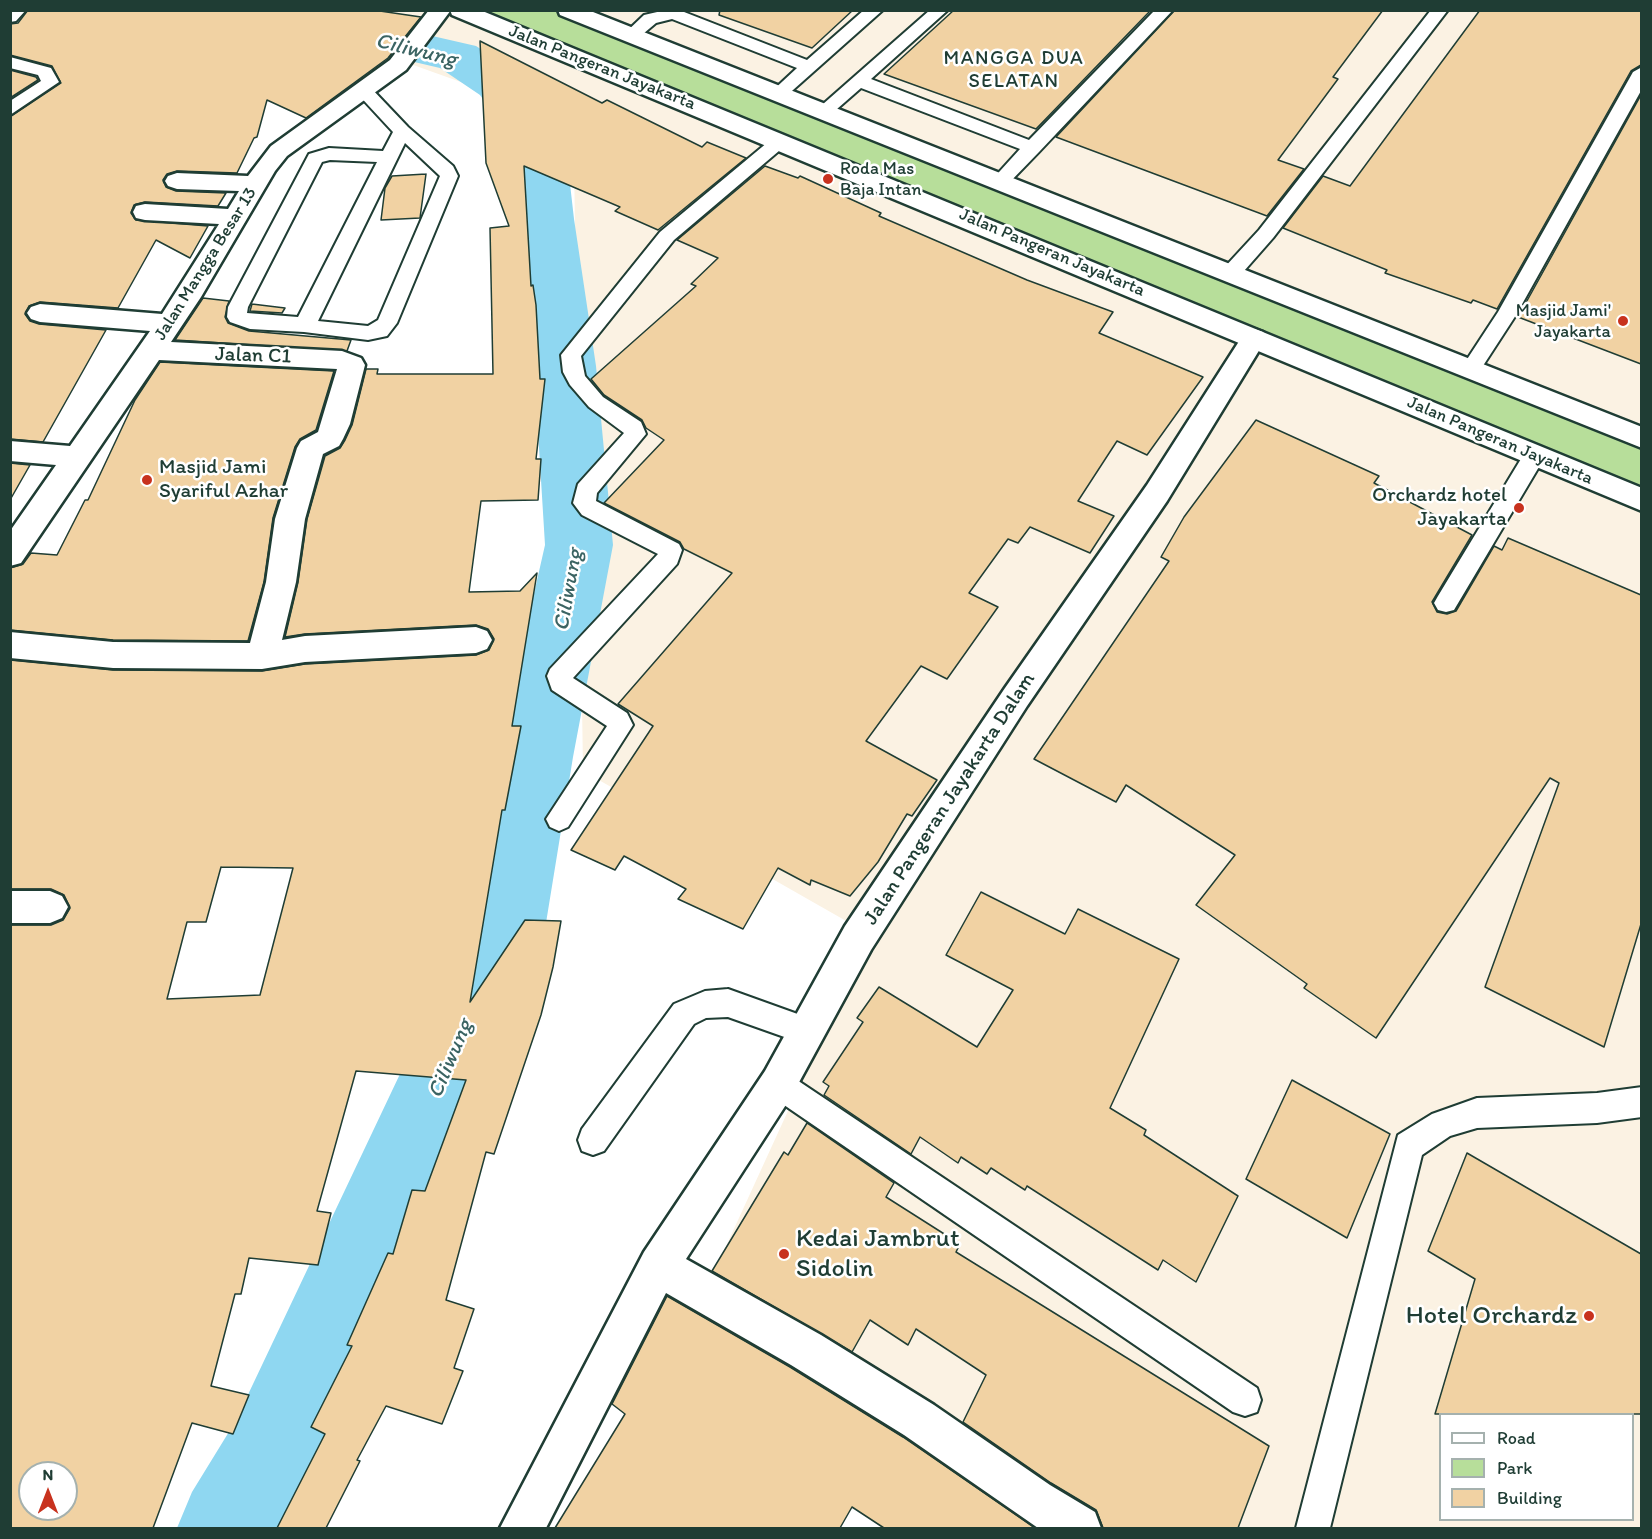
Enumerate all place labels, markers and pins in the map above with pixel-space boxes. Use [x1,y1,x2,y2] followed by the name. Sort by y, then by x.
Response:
[840,158,922,201] place label: Roda Mas Baja Intan
[821,172,835,186] marker: Roda Mas Baja Intan
[1516,300,1611,342] place label: Masjid Jami' Jayakarta
[1616,314,1630,328] marker: Masjid Jami' Jayakarta
[159,455,288,505] place label: Masjid Jami Syariful Azhar
[140,473,154,487] marker: Masjid Jami Syariful Azhar
[1372,483,1507,533] place label: Orchardz hotel Jayakarta
[1512,501,1526,515] marker: Orchardz hotel Jayakarta
[796,1223,960,1284] place label: Kedai Jambrut Sidolin
[777,1247,791,1261] marker: Kedai Jambrut Sidolin
[1406,1300,1577,1332] place label: Hotel Orchardz
[1582,1309,1596,1323] marker: Hotel Orchardz

